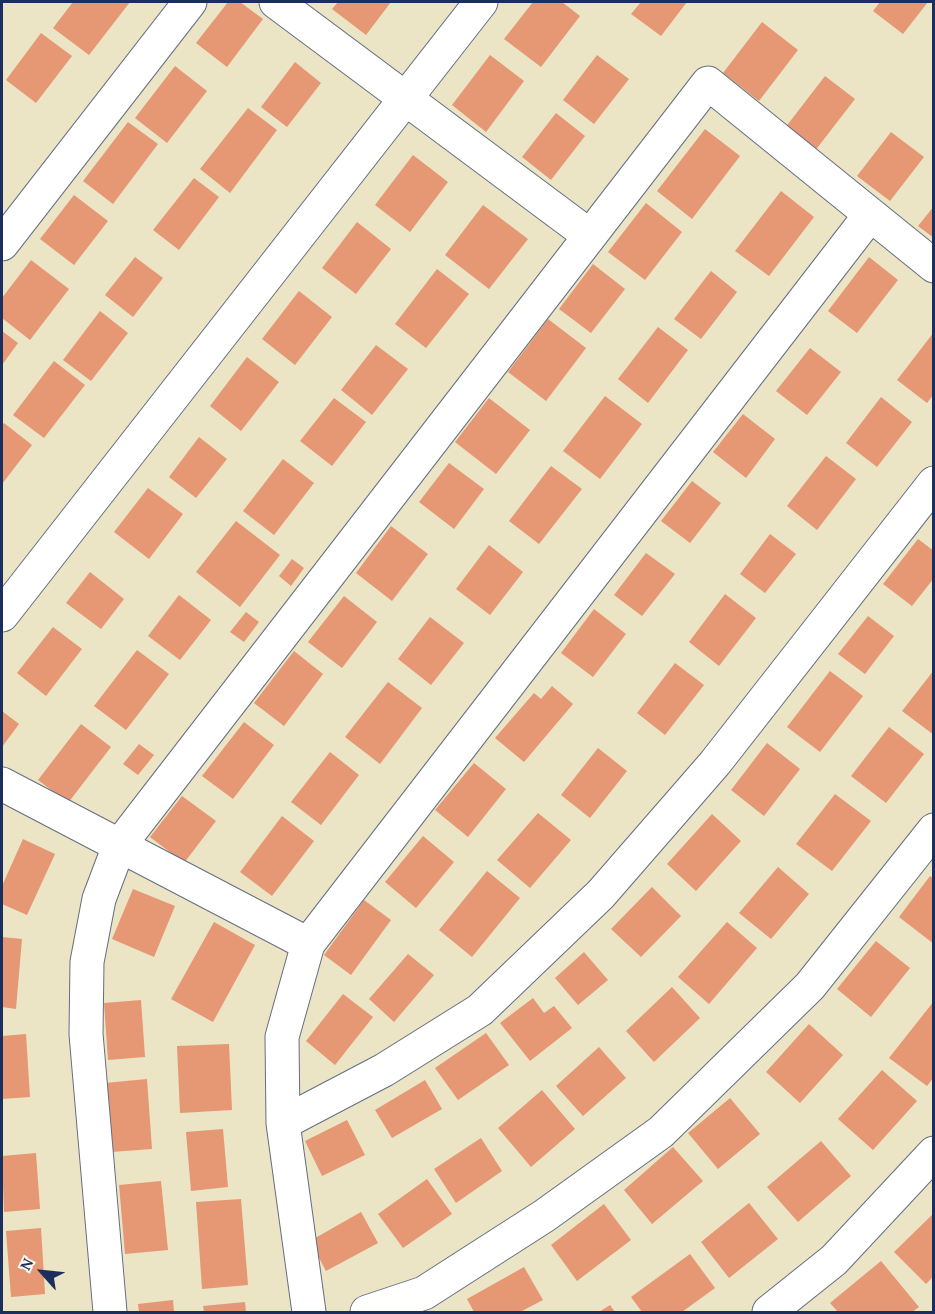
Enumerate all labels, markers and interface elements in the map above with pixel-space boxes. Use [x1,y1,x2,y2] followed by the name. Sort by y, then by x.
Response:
[12,1242,72,1302] north arrow
[13,1254,39,1274] text: N

